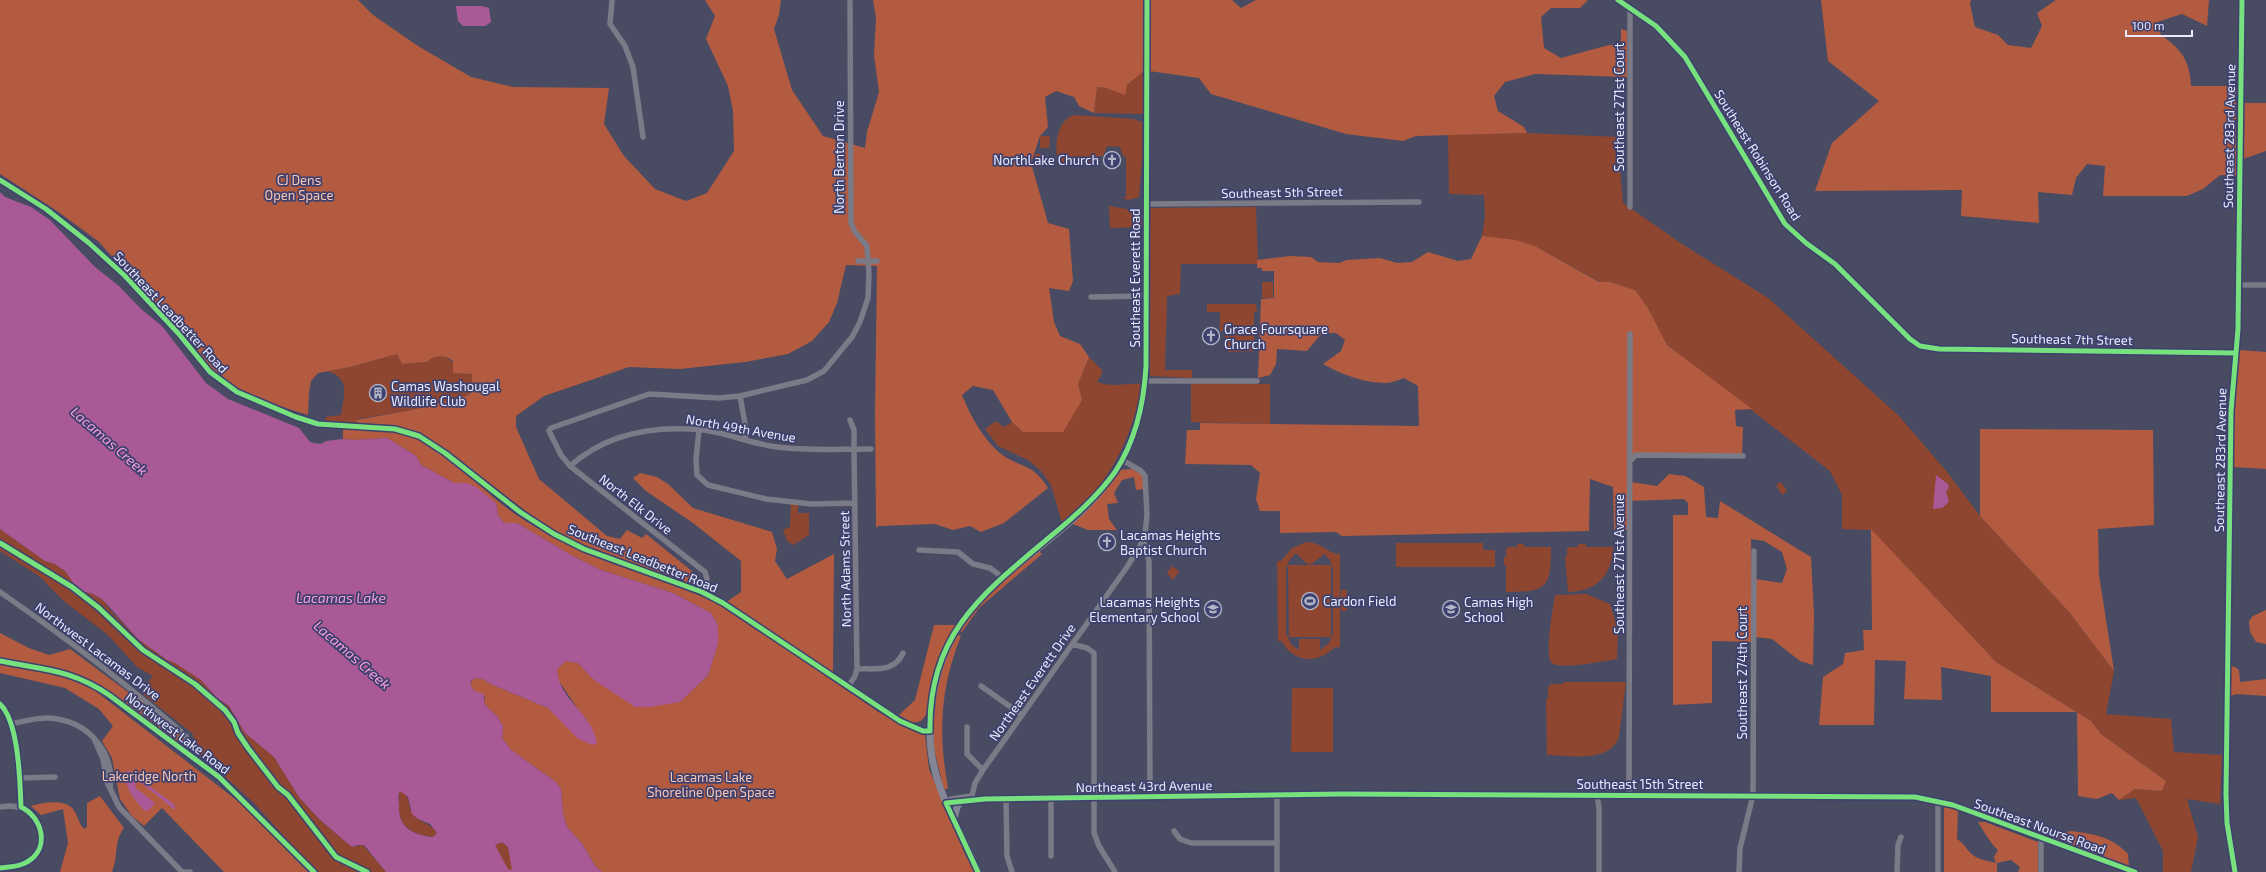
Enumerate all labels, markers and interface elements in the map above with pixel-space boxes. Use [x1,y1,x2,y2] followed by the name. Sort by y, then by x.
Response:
[2126,12,2192,38] scale bar
[2132,18,2164,32] text: 100 m
[1611,42,1627,172] street label: Southeast 271st Court
[2220,64,2238,208] street label: Southeast 283rd Avenue
[1711,87,1805,223] street label: Southeast Robinson Road
[831,100,847,214] street label: North Benton Drive
[1102,150,1122,170] church icon: NorthLake Church
[993,152,1099,168] place label: NorthLake Church
[265,172,333,203] park label: CJ Dens Open Space
[1221,183,1343,201] street label: Southeast 5th Street
[1127,208,1143,348] street label: Southeast Everett Road
[110,248,232,376] street label: Southeast Leadbetter Road
[1224,321,1328,352] place label: Grace Foursquare Church
[1201,326,1221,346] church icon: Grace Foursquare Church
[2011,330,2133,348] street label: Southeast 7th Street
[391,378,500,409] place label: Camas Washougal Wildlife Club
[368,383,388,403] building icon: Camas Washougal Wildlife Club
[2211,388,2229,532] street label: Southeast 283rd Avenue
[68,403,151,479] water label: Lacamas Creek
[685,410,797,446] street label: North 49th Avenue
[596,470,676,538] street label: North Elk Drive
[1611,494,1627,634] street label: Southeast 271st Avenue
[836,511,854,627] street label: North Adams Street
[566,521,720,595] street label: Southeast Leadbetter Road
[1120,527,1221,558] place label: Lacamas Heights Baptist Church
[1097,532,1117,552] church icon: Lacamas Heights Baptist Church
[296,589,387,606] water label: Lacamas Lake
[1300,591,1320,611] sports icon: Cardon Field
[1323,593,1396,609] place label: Cardon Field
[1089,594,1200,625] place label: Lacamas Heights Elementary School
[1464,594,1533,625] place label: Camas High School
[32,599,164,703] street label: Northwest Lacamas Drive
[1203,599,1223,619] school or university icon: Lacamas Heights Elementary School
[1441,599,1461,619] school or university icon: Camas High School
[1734,607,1750,739] street label: Southeast 274th Court
[311,617,394,693] water label: Lacamas Creek
[985,620,1079,744] street label: Northeast Everett Drive
[123,689,233,777] street label: Northwest Lake Road
[102,768,196,784] park label: Lakeridge North
[647,769,775,800] park label: Lacamas Lake Shoreline Open Space
[1577,776,1703,792] street label: Southeast 15th Street
[1075,777,1213,795] street label: Northeast 43rd Avenue
[1972,795,2108,857] street label: Southeast Nourse Road

